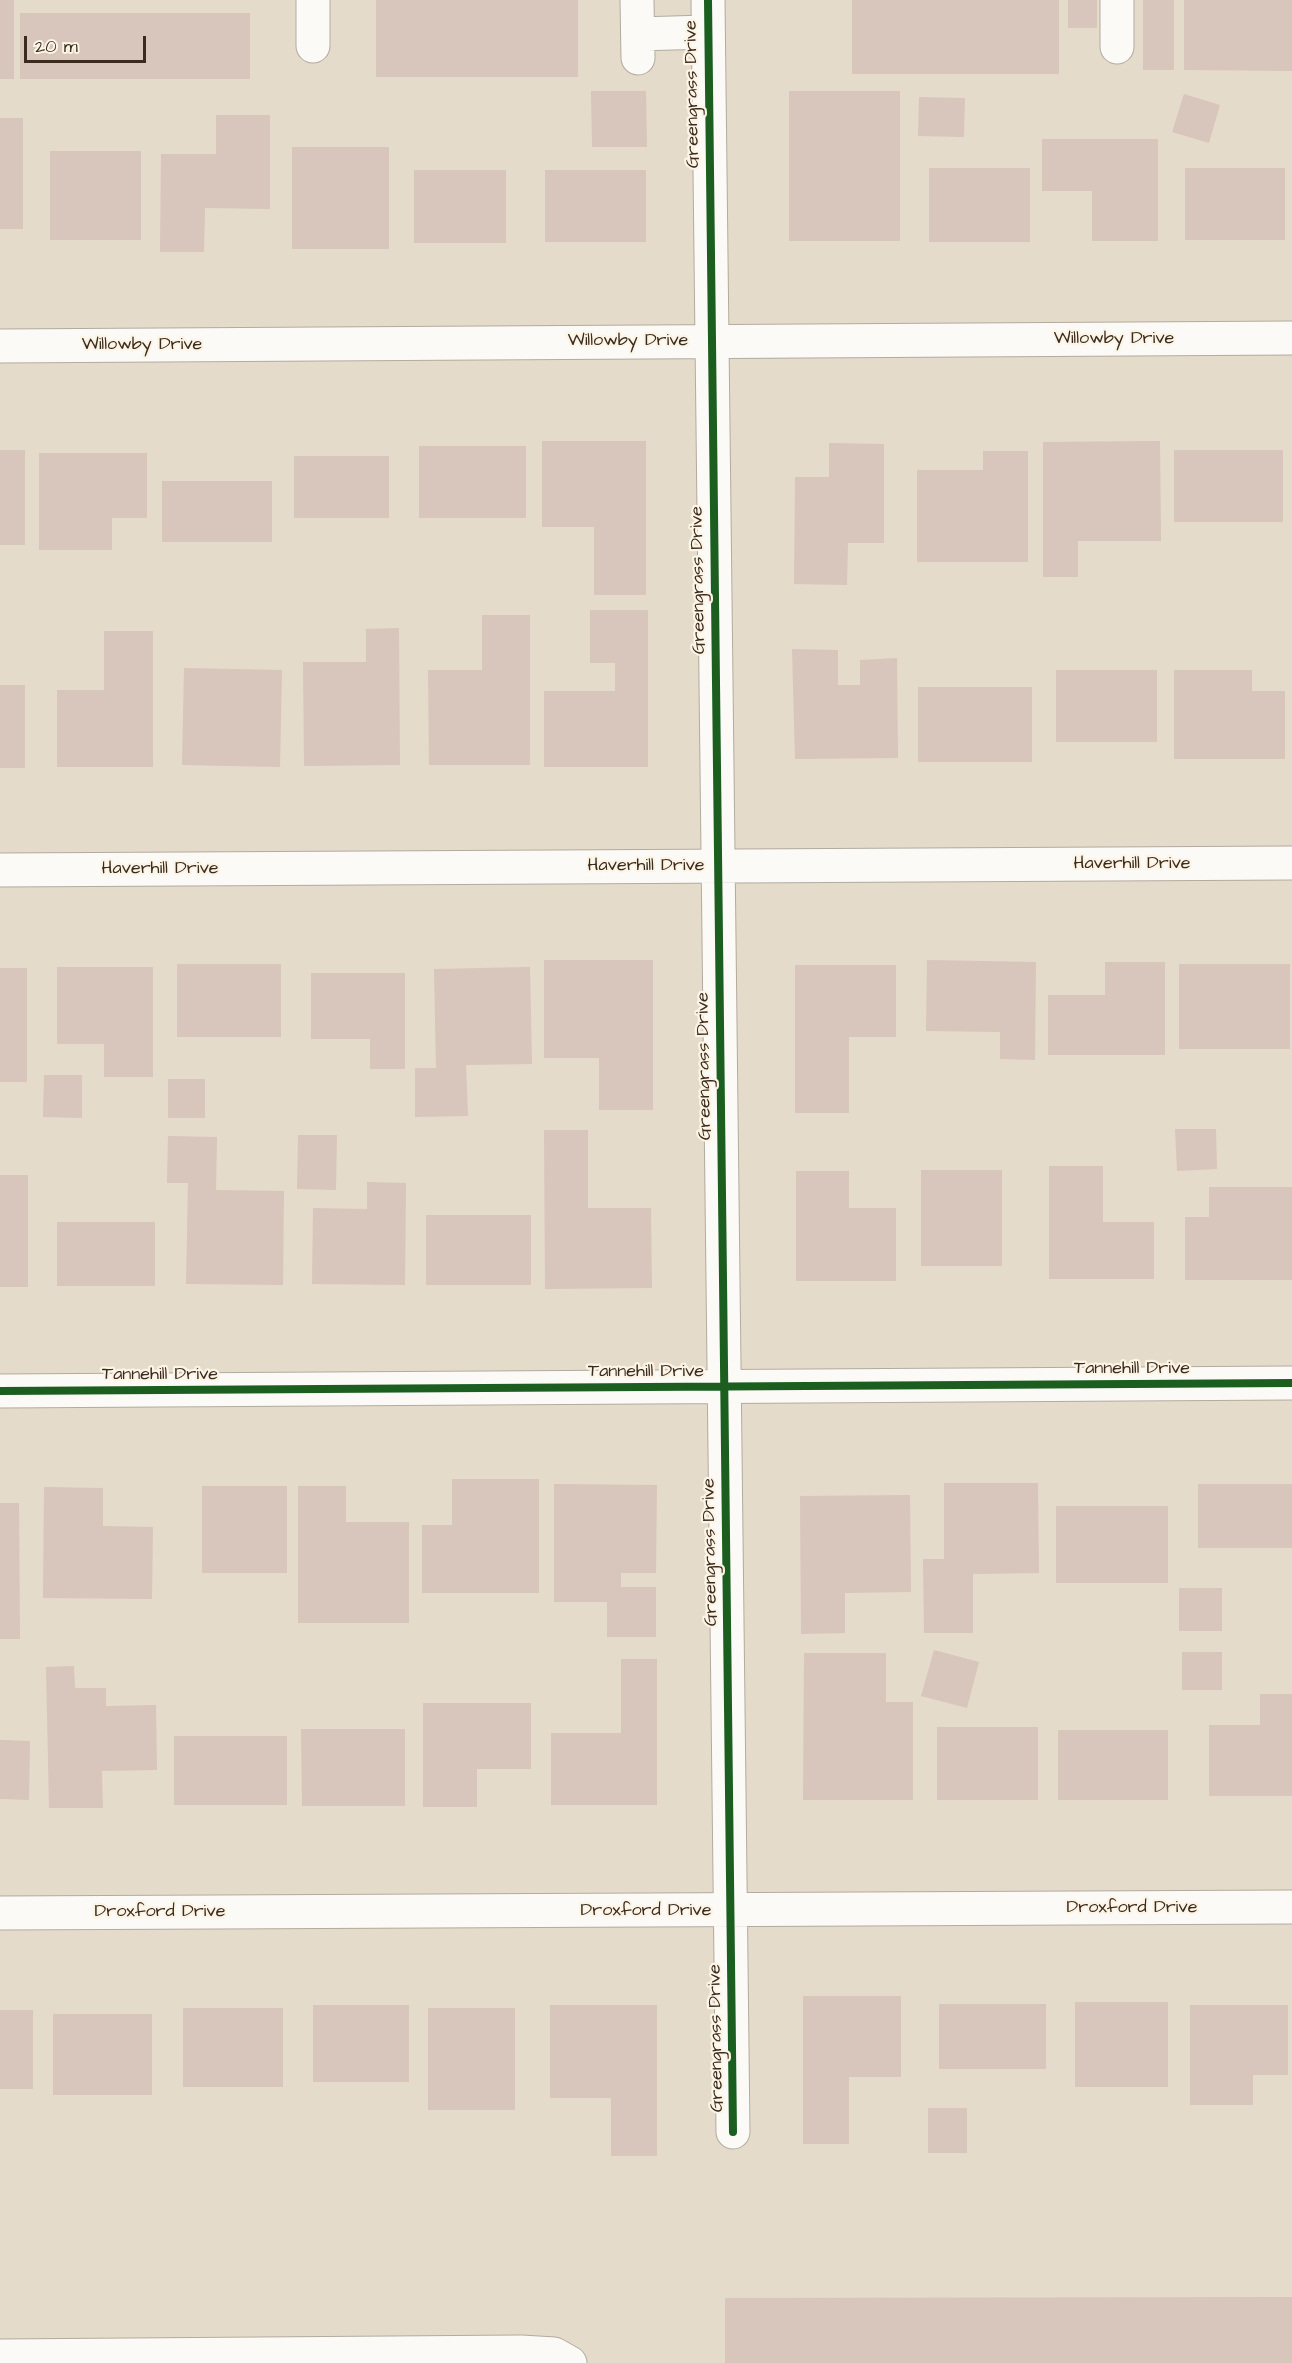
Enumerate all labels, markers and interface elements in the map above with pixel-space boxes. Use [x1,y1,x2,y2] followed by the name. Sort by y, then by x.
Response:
[681,20,705,168] street label: Greengrass Drive
[27,24,148,62] scale bar
[35,34,78,59] text: 20 m
[1054,328,1174,350] street label: Willowby Drive
[568,330,688,352] street label: Willowby Drive
[82,334,202,356] street label: Willowby Drive
[687,506,711,654] street label: Greengrass Drive
[1074,853,1190,875] street label: Haverhill Drive
[588,855,704,877] street label: Haverhill Drive
[102,858,218,880] street label: Haverhill Drive
[693,992,717,1140] street label: Greengrass Drive
[1074,1358,1190,1380] street label: Tannehill Drive
[588,1361,704,1383] street label: Tannehill Drive
[102,1364,218,1386] street label: Tannehill Drive
[699,1478,723,1626] street label: Greengrass Drive
[1067,1897,1197,1919] street label: Droxford Drive
[581,1900,711,1922] street label: Droxford Drive
[95,1901,225,1923] street label: Droxford Drive
[705,1964,729,2112] street label: Greengrass Drive

